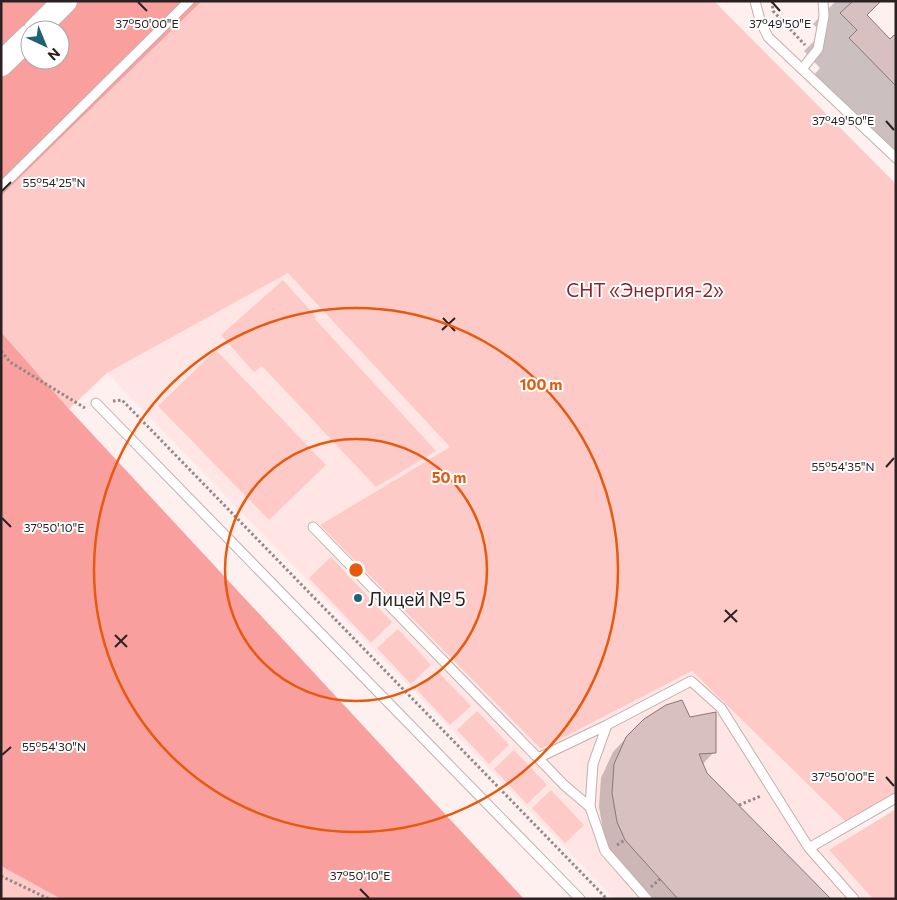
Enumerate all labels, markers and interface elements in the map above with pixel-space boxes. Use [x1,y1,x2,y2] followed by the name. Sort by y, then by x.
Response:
[115,16,179,30] text: 37°50'00"E
[749,16,811,30] text: 37°49'50"E
[20,20,70,70] north arrow
[45,45,64,64] text: N
[812,113,874,127] text: 37°49'50"E
[22,175,86,189] text: 55°54'25"N
[566,278,724,301] park label: СНТ «Энергия-2»
[520,375,562,393] text: 100 m
[811,459,875,473] text: 55°54'35"N
[432,468,466,486] text: 50 m
[24,520,84,534] text: 37°50'10"E
[347,561,365,579] centre of rings
[368,587,466,610] place label: Лицей № 5
[352,592,364,604] marker: Лицей № 5
[22,739,86,753] text: 55°54'30"N
[811,769,875,783] text: 37°50'00"E
[330,868,390,882] text: 37°50'10"E

